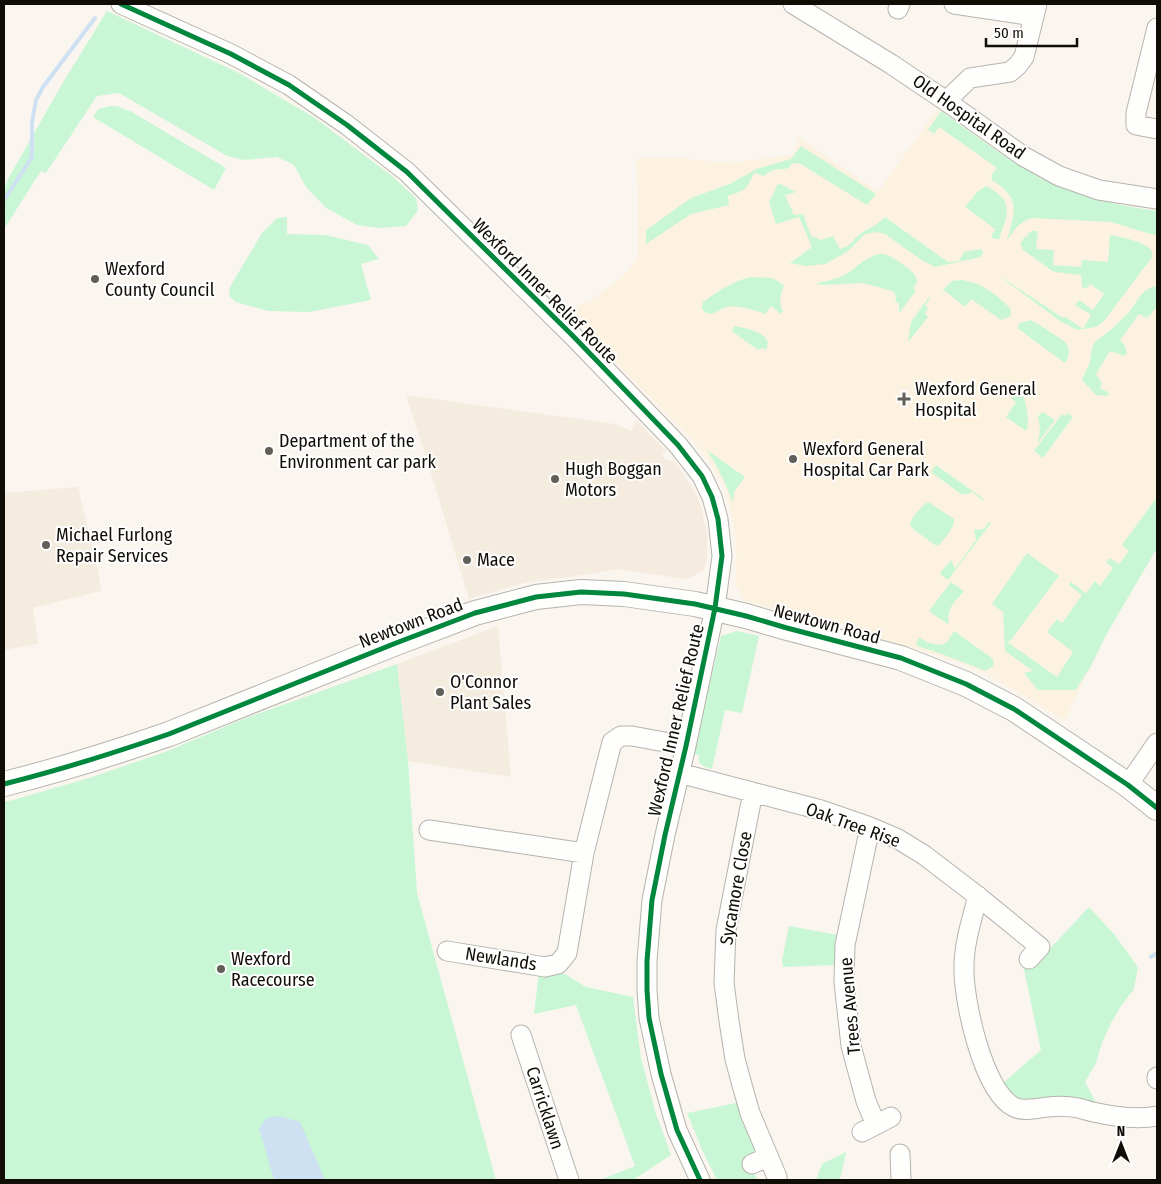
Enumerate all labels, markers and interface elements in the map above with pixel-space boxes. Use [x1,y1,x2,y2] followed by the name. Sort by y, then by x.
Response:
[986,15,1077,47] scale bar
[994,24,1024,42] text: 50 m
[908,70,1030,164] street label: Old Hospital Road
[468,214,622,368] street label: Wexford Inner Relief Route
[105,258,215,301] place label: Wexford County Council
[89,273,101,285] marker: Wexford County Council
[915,378,1036,421] place label: Wexford General Hospital
[897,392,911,406] marker: Wexford General Hospital
[279,430,437,473] place label: Department of the Environment car park
[803,438,929,481] place label: Wexford General Hospital Car Park
[263,445,275,457] marker: Department of the Environment car park
[787,453,799,465] marker: Wexford General Hospital Car Park
[565,458,662,501] place label: Hugh Boggan Motors
[549,473,561,485] marker: Hugh Boggan Motors
[56,524,173,567] place label: Michael Furlong Repair Services
[40,539,52,551] marker: Michael Furlong Repair Services
[477,549,515,571] place label: Mace
[461,554,473,566] marker: Mace
[356,593,466,653] street label: Newtown Road
[771,599,883,649] street label: Newtown Road
[643,622,709,818] street label: Wexford Inner Relief Route
[450,671,531,714] place label: O'Connor Plant Sales
[434,686,446,698] marker: O'Connor Plant Sales
[803,798,903,852] street label: Oak Tree Rise
[715,829,757,947] street label: Sycamore Close
[464,943,539,976] street label: Newlands
[231,948,315,991] place label: Wexford Racecourse
[835,956,865,1055] street label: Trees Avenue
[215,963,227,975] marker: Wexford Racecourse
[521,1064,569,1152] street label: Carricklawn
[1096,1119,1146,1169] north arrow
[1117,1123,1125,1140] text: N

